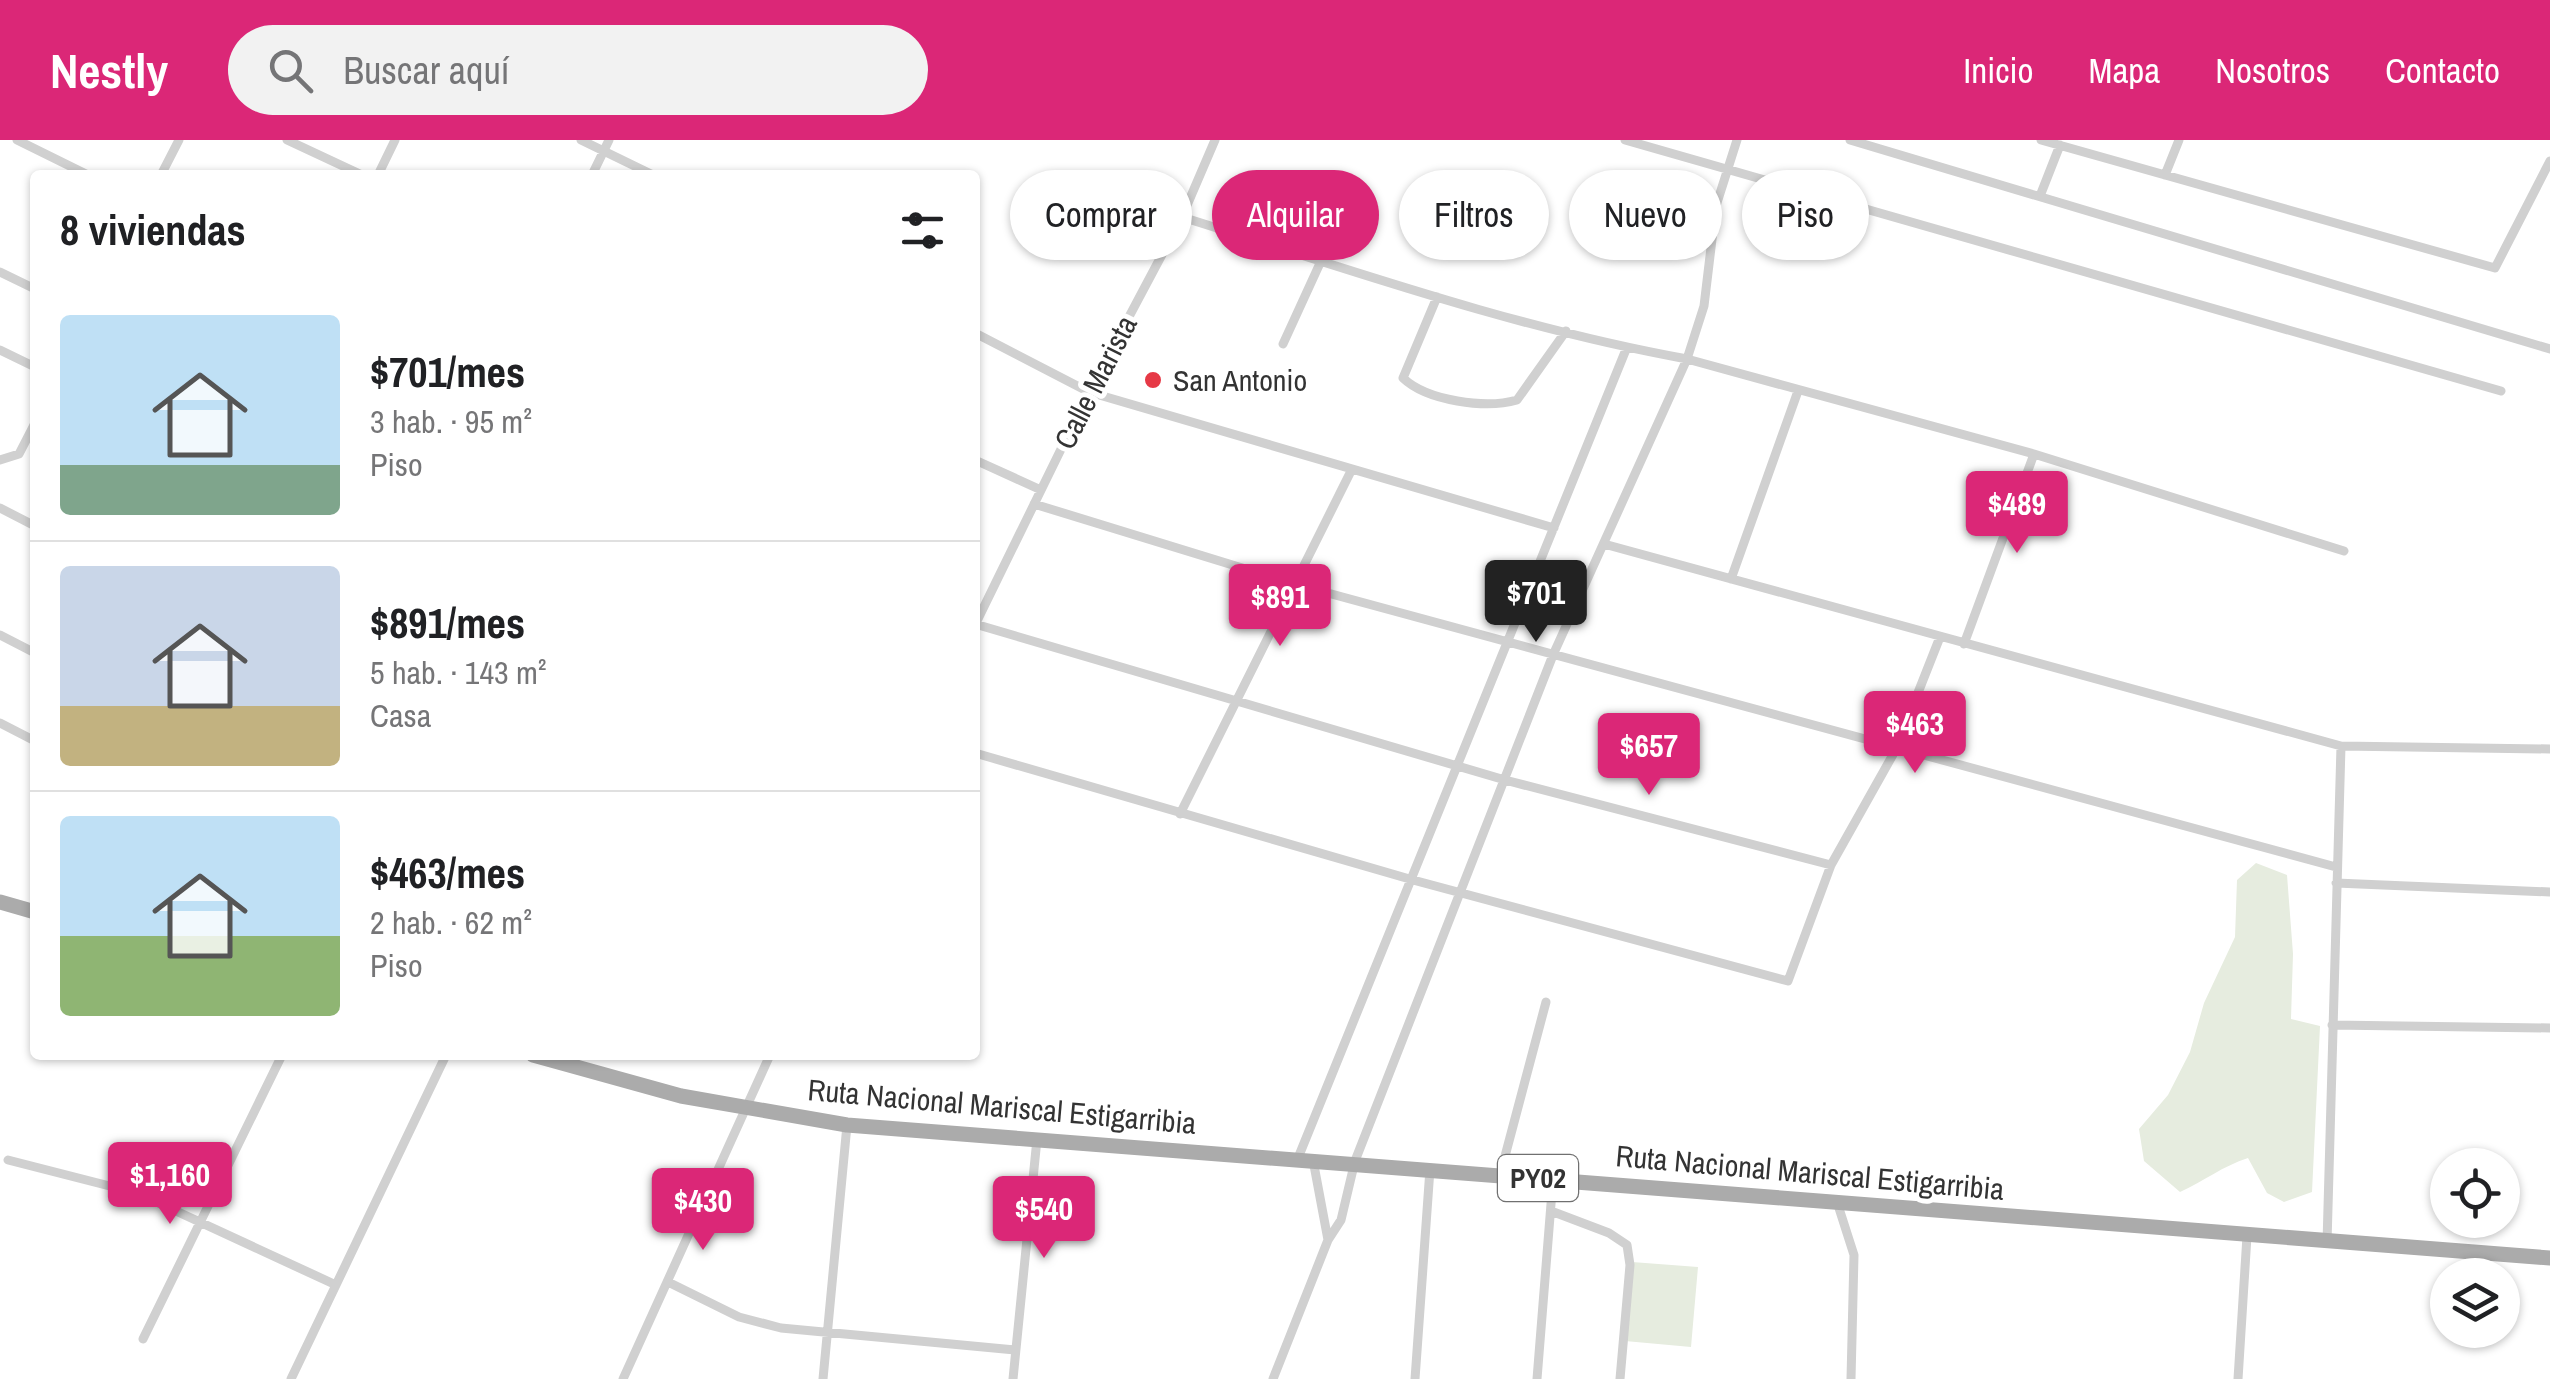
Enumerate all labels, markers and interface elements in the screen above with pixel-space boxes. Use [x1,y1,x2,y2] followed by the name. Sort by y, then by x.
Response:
[228,25,928,115] search box
[50,38,168,103] text: Nestly
[263,43,318,98] icon: search
[343,45,509,96] text: Buscar aquí
[1963,47,2033,94] text: Inicio
[2088,47,2160,94] text: Mapa
[2215,47,2330,94] text: Nosotros
[2385,47,2500,94] text: Contacto
[1010,170,1192,260] chip: Comprar
[1212,170,1379,260] chip: Alquilar
[1399,170,1549,260] chip: Filtros
[1569,170,1722,260] chip: Nuevo
[1742,170,1869,260] chip: Piso
[60,202,246,258] text: 8 viviendas
[895,203,950,258] icon: filters
[1044,308,1146,456] street label: Calle Marista
[370,344,525,400] text: $701/mes
[140,355,260,475] icon: home
[1173,360,1307,400] place label: San Antonio
[1142,369,1164,391] marker: San Antonio
[370,400,532,443] text: 3 hab. · 95 m²
[370,443,423,486] text: Piso
[1958,471,2076,556] pin: $489
[1988,482,2046,525] text: $489
[1477,560,1595,645] pin: $701
[1221,564,1339,649] pin: $891
[1507,571,1565,614] text: $701
[1251,575,1309,618] text: $891
[370,595,525,651] text: $891/mes
[140,606,260,726] icon: home
[370,651,547,694] text: 5 hab. · 143 m²
[1856,691,1974,776] pin: $463
[370,694,431,737] text: Casa
[1886,702,1944,745] text: $463
[1590,713,1708,798] pin: $657
[1620,724,1678,767] text: $657
[370,845,525,901] text: $463/mes
[140,856,260,976] icon: home
[370,901,532,944] text: 2 hab. · 62 m²
[370,944,423,987] text: Piso
[806,1069,1198,1143] street label: Ruta Nacional Mariscal Estigarribia
[1614,1135,2006,1209] street label: Ruta Nacional Mariscal Estigarribia
[89,1142,251,1227] pin: $1,160
[2430,1148,2520,1348] map controls
[2430,1148,2520,1238] button: locate
[130,1153,210,1196] text: $1,160
[1498,1155,1578,1201] road number: PY02
[644,1168,762,1253] pin: $430
[985,1176,1103,1261] pin: $540
[674,1179,732,1222] text: $430
[1015,1187,1073,1230] text: $540
[2430,1258,2520,1348] button: layers

